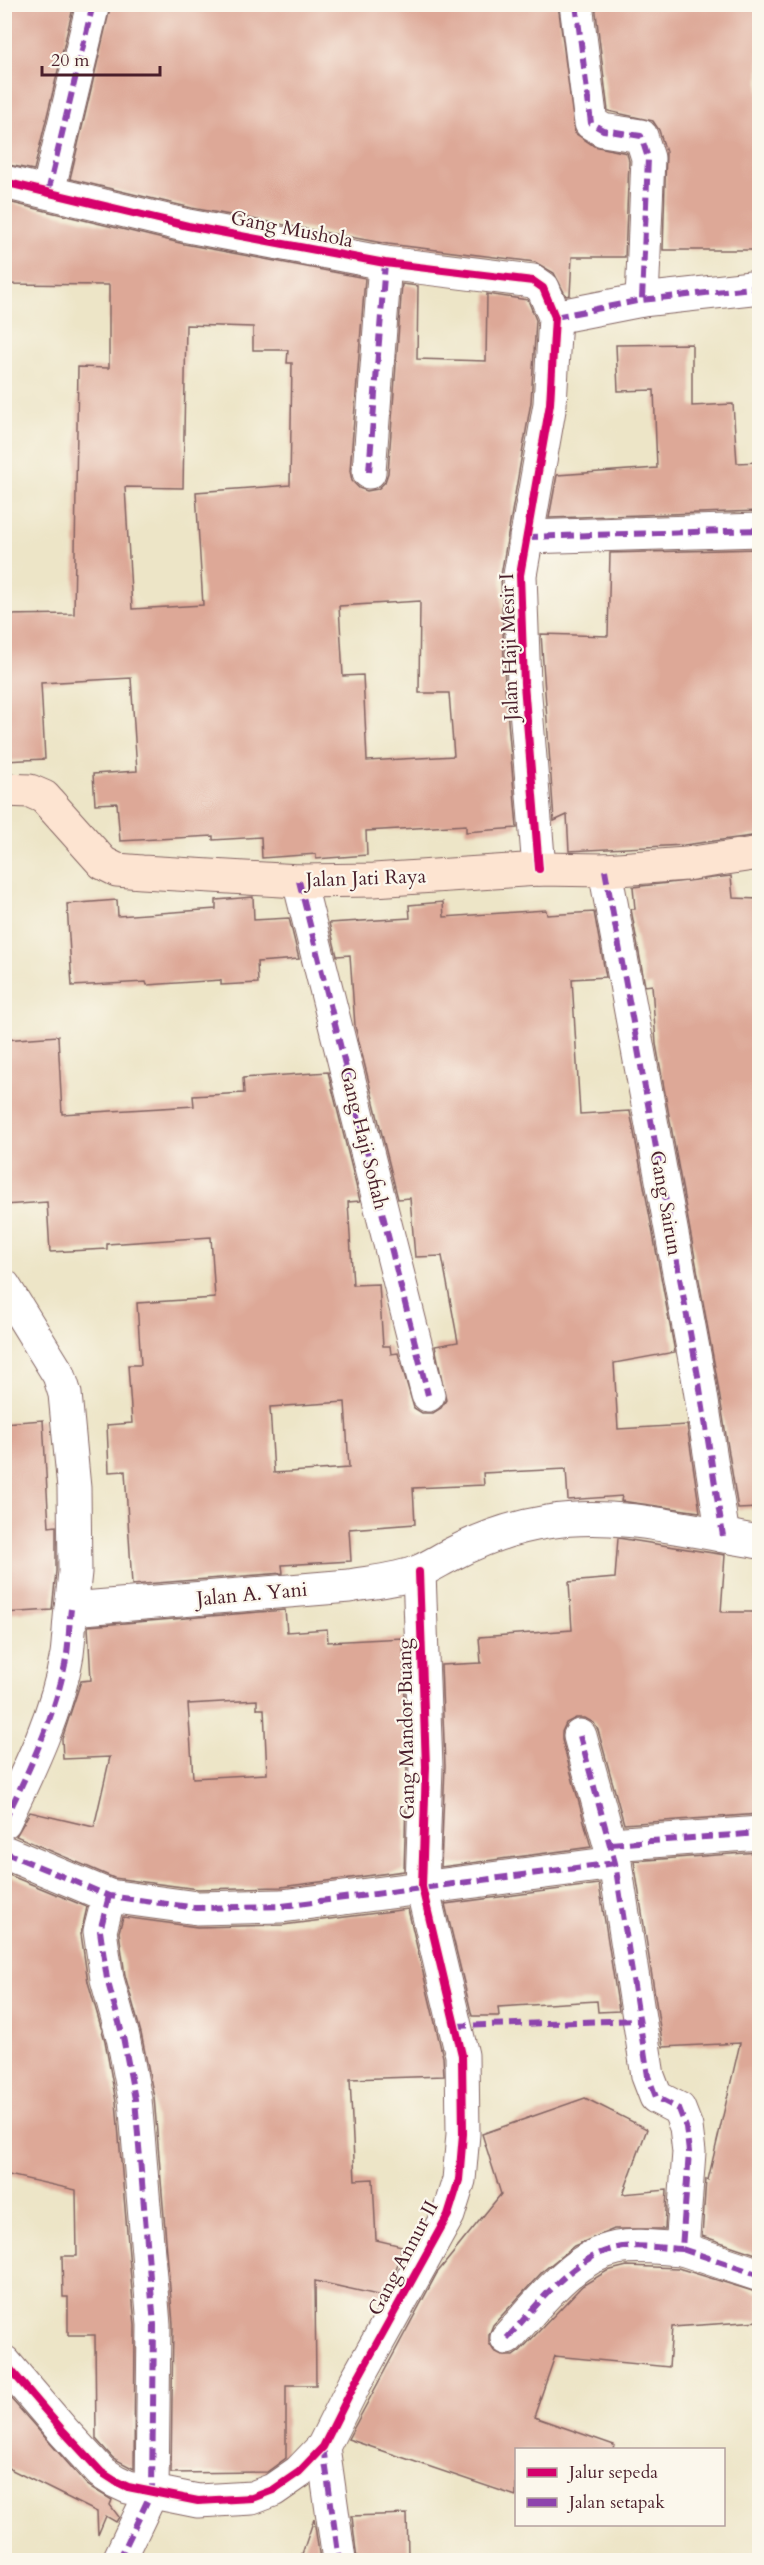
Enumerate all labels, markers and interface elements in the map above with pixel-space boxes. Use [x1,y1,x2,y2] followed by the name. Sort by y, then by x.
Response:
[42,39,160,77] scale bar
[51,48,90,73] text: 20 m
[228,204,356,254] street label: Gang Mushola
[493,573,525,724] street label: Jalan Haji Mesir I
[302,862,427,894] street label: Jalan Jati Raya
[333,1064,395,1212] street label: Gang Haji Sofiah
[643,1148,689,1258] street label: Gang Sairun
[192,1576,309,1613] street label: Jalan A. Yani
[391,1637,421,1820] street label: Gang Mandor Buang
[361,2196,445,2320] street label: Gang Annur II
[515,2448,725,2526] legend
[566,2460,658,2485] text: Jalur sepeda
[566,2490,665,2515] text: Jalan setapak

